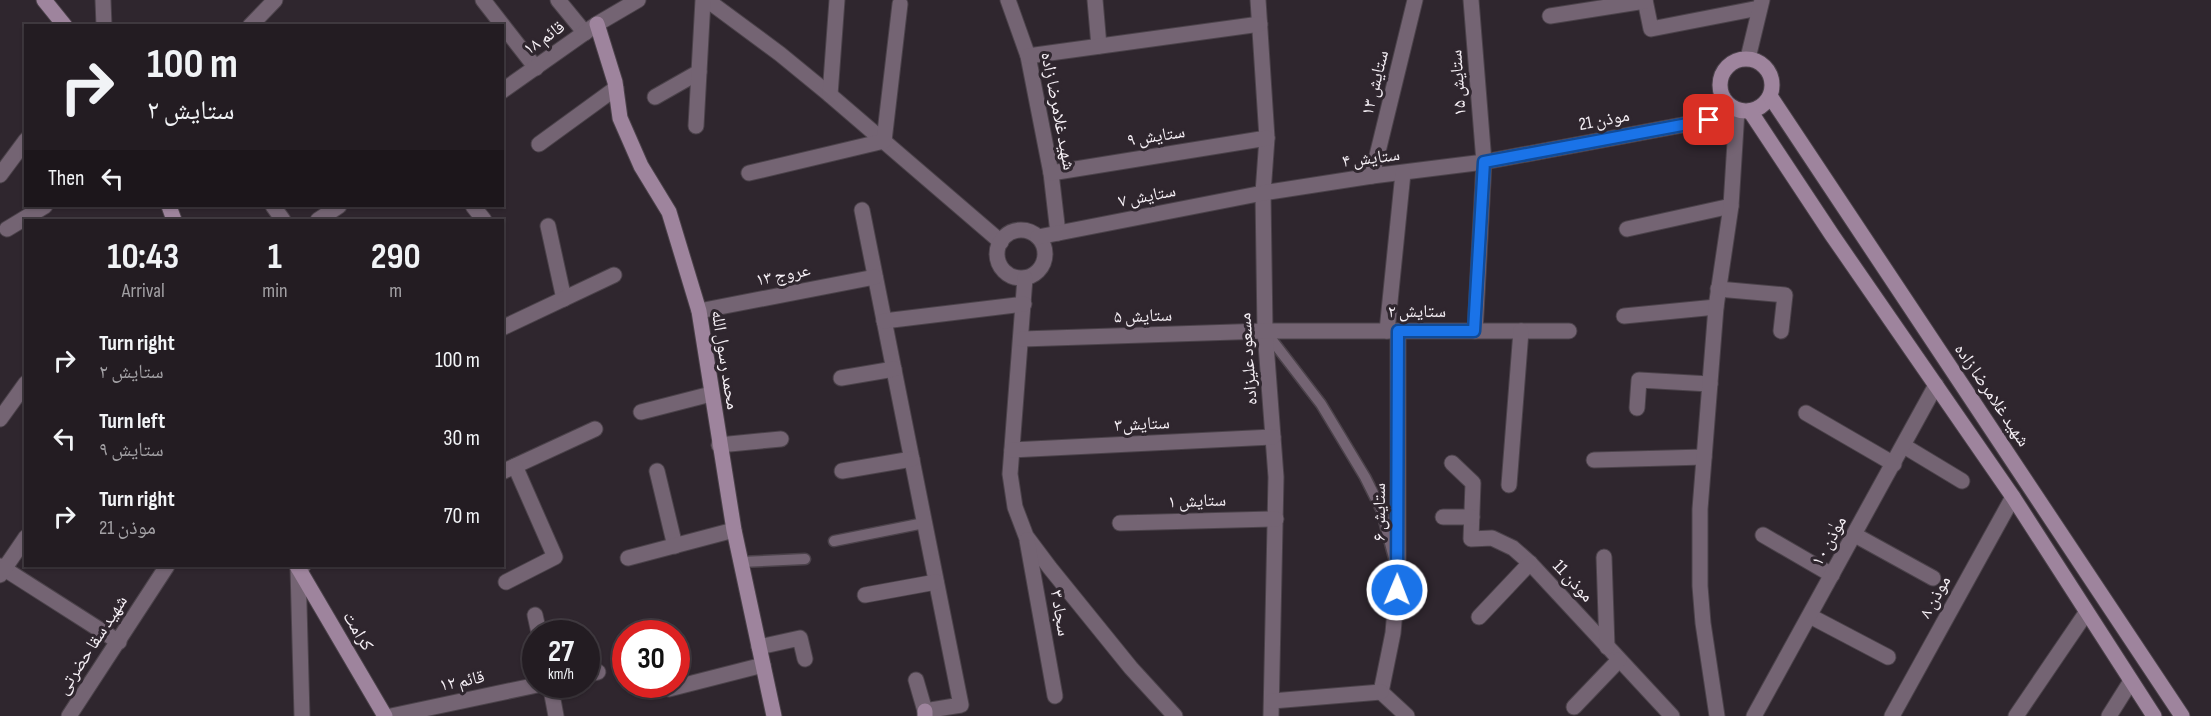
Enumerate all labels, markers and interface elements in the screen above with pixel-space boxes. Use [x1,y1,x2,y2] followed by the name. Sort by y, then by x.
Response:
[519,16,569,61] street label: قائم ۱۸
[147,39,238,90] text: 100 m
[48,48,126,126] icon: right
[1357,48,1393,118] street label: ستایش ۱۳
[1445,49,1471,117] street label: ستایش ۱۵
[1036,50,1080,172] street label: شهید غلامرضا زاده
[1683,94,1734,145] pin
[147,95,234,127] text: ستایش ۲
[1692,103,1725,136] icon: arrive
[1577,105,1631,135] street label: موذن 21
[1126,121,1186,151] street label: ستایش ۹
[1341,144,1401,172] street label: ستایش ۴
[96,162,129,195] icon: left
[48,165,84,192] text: Then
[1116,180,1178,212] street label: ستایش ۷
[107,236,179,279] text: 10:43
[268,236,282,279] text: 1
[371,236,421,279] text: 290
[754,259,812,292] street label: عروج ۱۳
[122,279,165,303] text: Arrival
[262,279,287,303] text: min
[389,279,402,303] text: m
[1388,301,1446,322] street label: ستایش ۲
[1113,304,1173,328] street label: ستایش ۵
[707,309,743,411] street label: محمد رسول الله
[1234,312,1262,406] street label: مسعود علیزاده
[99,330,175,357] text: Turn right
[1950,340,2034,450] street label: شهید غلامرضا زاده
[48,344,81,377] icon: right
[435,347,480,374] text: 100 m
[99,360,164,384] text: ستایش ۲
[99,408,165,435] text: Turn left
[1114,412,1170,436] street label: ستایش۳
[48,422,81,455] icon: left
[443,425,480,452] text: 30 m
[99,438,164,462] text: ستایش ۹
[1369,483,1390,541] street label: ستایش ۶
[99,486,175,513] text: Turn right
[1167,489,1227,513] street label: ستایش ۱
[48,500,81,533] icon: right
[444,503,480,530] text: 70 m
[1807,512,1851,570] street label: موٰذن ۱۰
[99,516,156,540] text: موذن 21
[1548,556,1598,606] street label: موذن 11
[1365,558,1429,622] position arrow
[1915,572,1955,622] street label: موذن ۸
[1046,588,1074,638] street label: سجاد ۳
[52,591,132,699] street label: شهید سقا حضرتی
[338,608,378,655] street label: کرامت
[612,620,690,698] speed limit sign: 30
[548,634,574,670] text: 27
[548,665,574,684] text: km/h
[438,666,487,697] street label: قائم ۱۲

